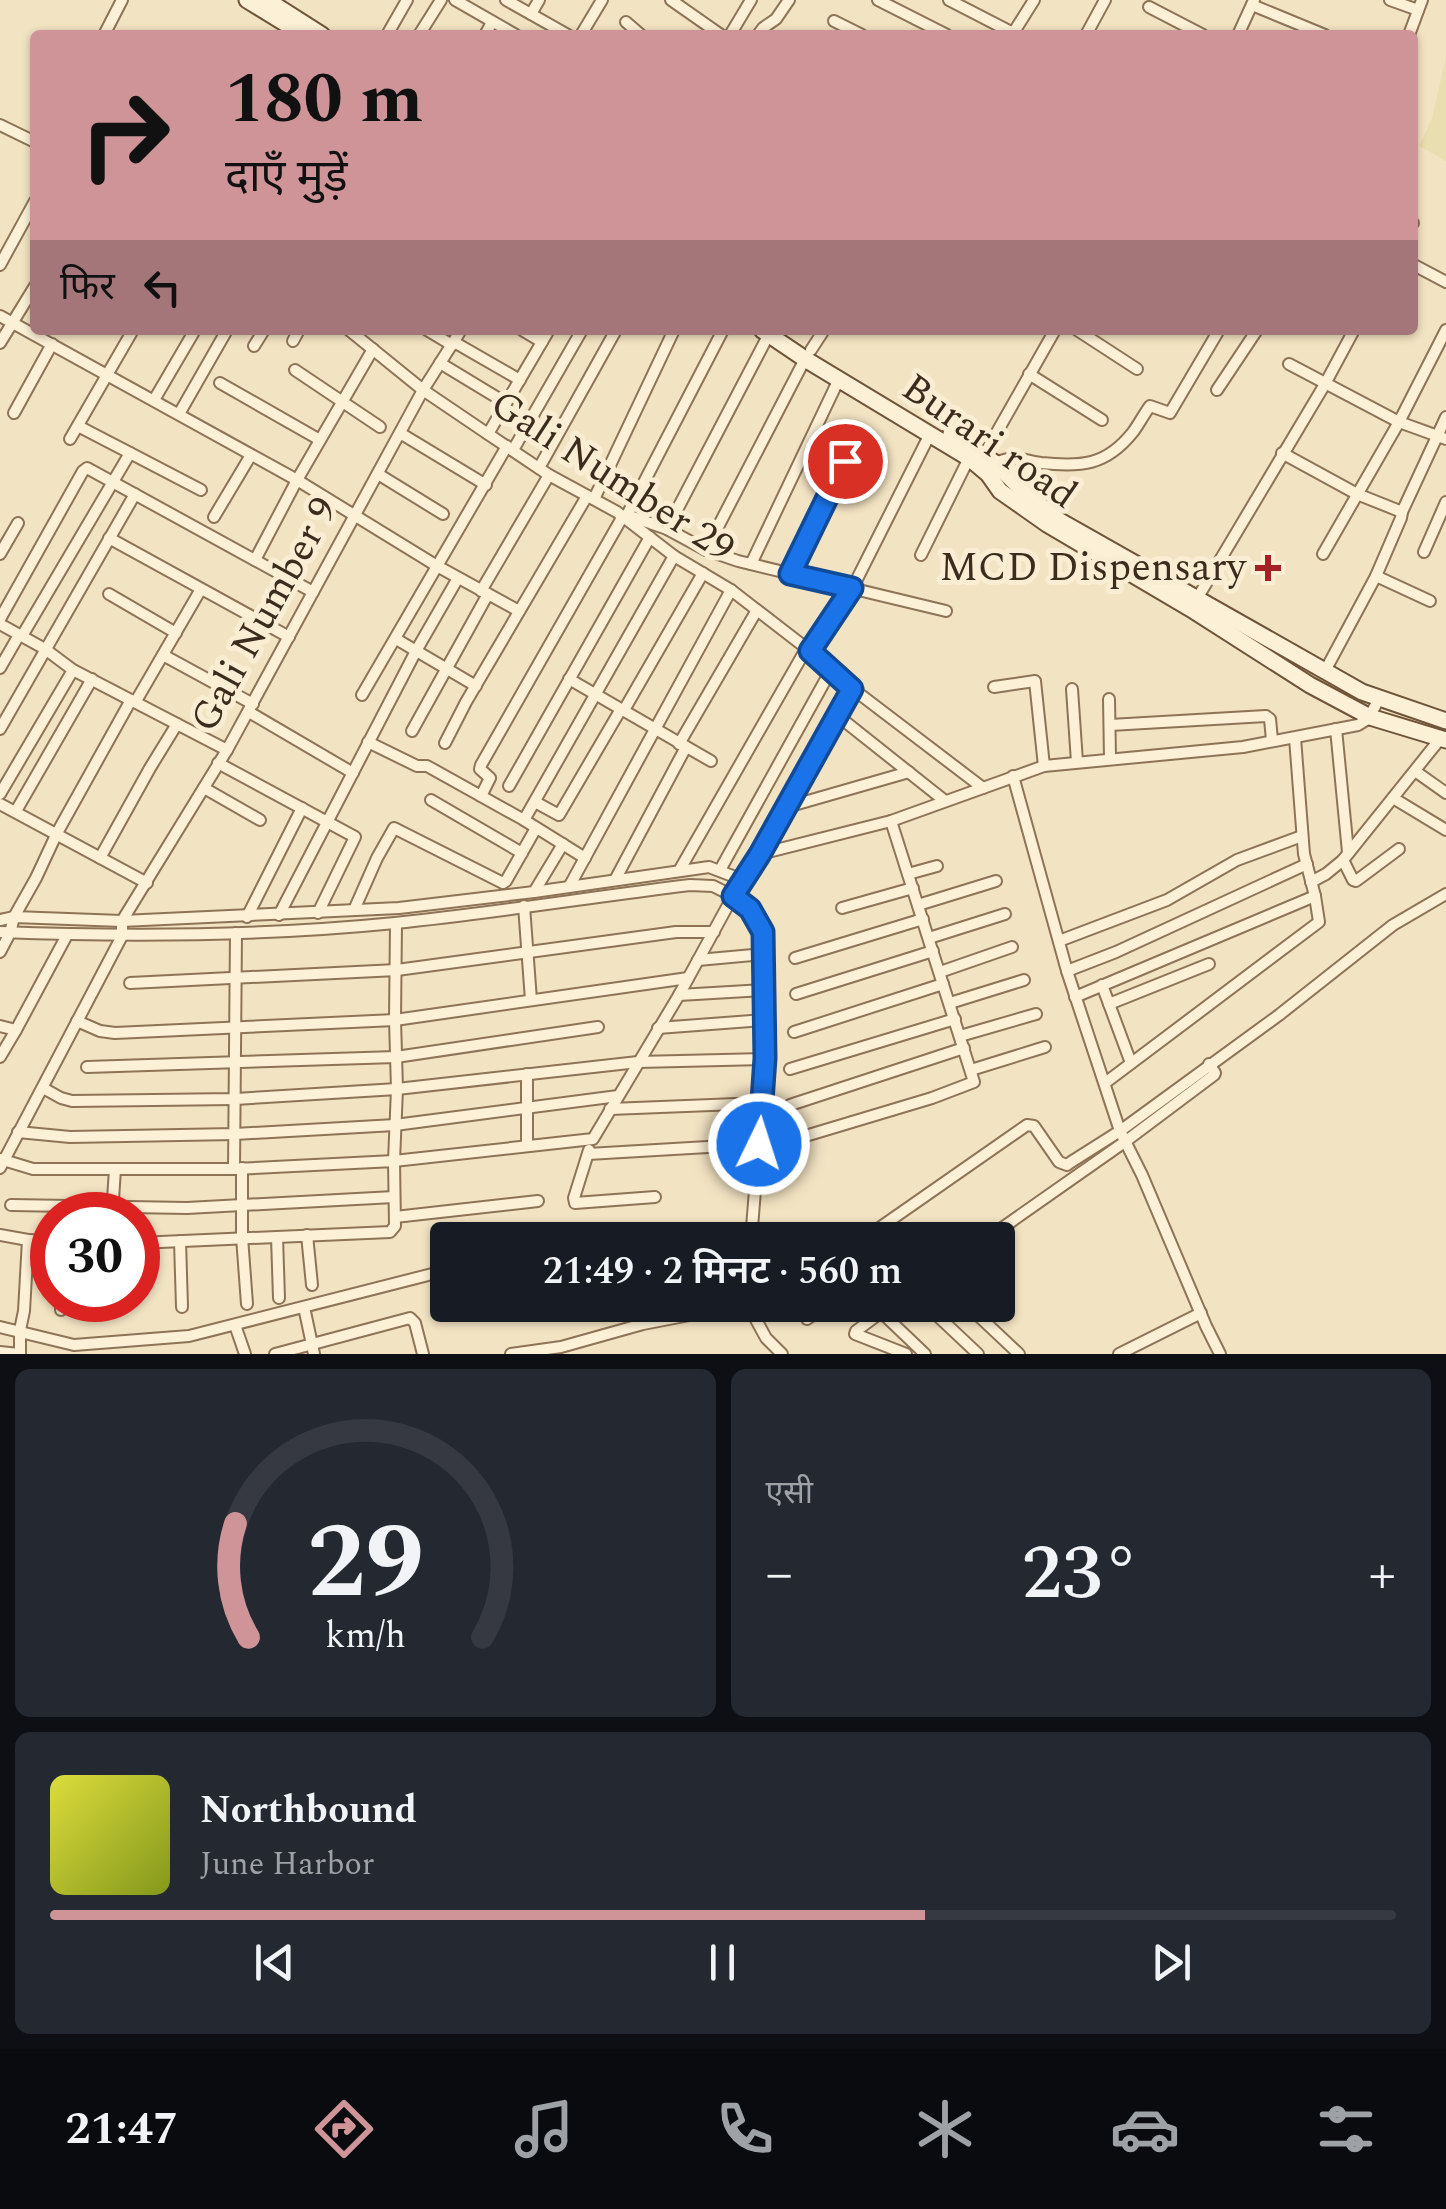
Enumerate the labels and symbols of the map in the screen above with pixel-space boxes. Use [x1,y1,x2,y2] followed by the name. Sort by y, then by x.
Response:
[889,359,1089,525] street label: Burari road
[478,375,746,579] street label: Gali Number 29
[803,419,888,504] pin
[175,486,355,744] street label: Gali Number 9
[940,538,1248,599] place label: MCD Dispensary
[1255,555,1281,581] marker: MCD Dispensary
[707,1092,811,1196] position arrow
[30,1192,160,1322] speed limit sign: 30

